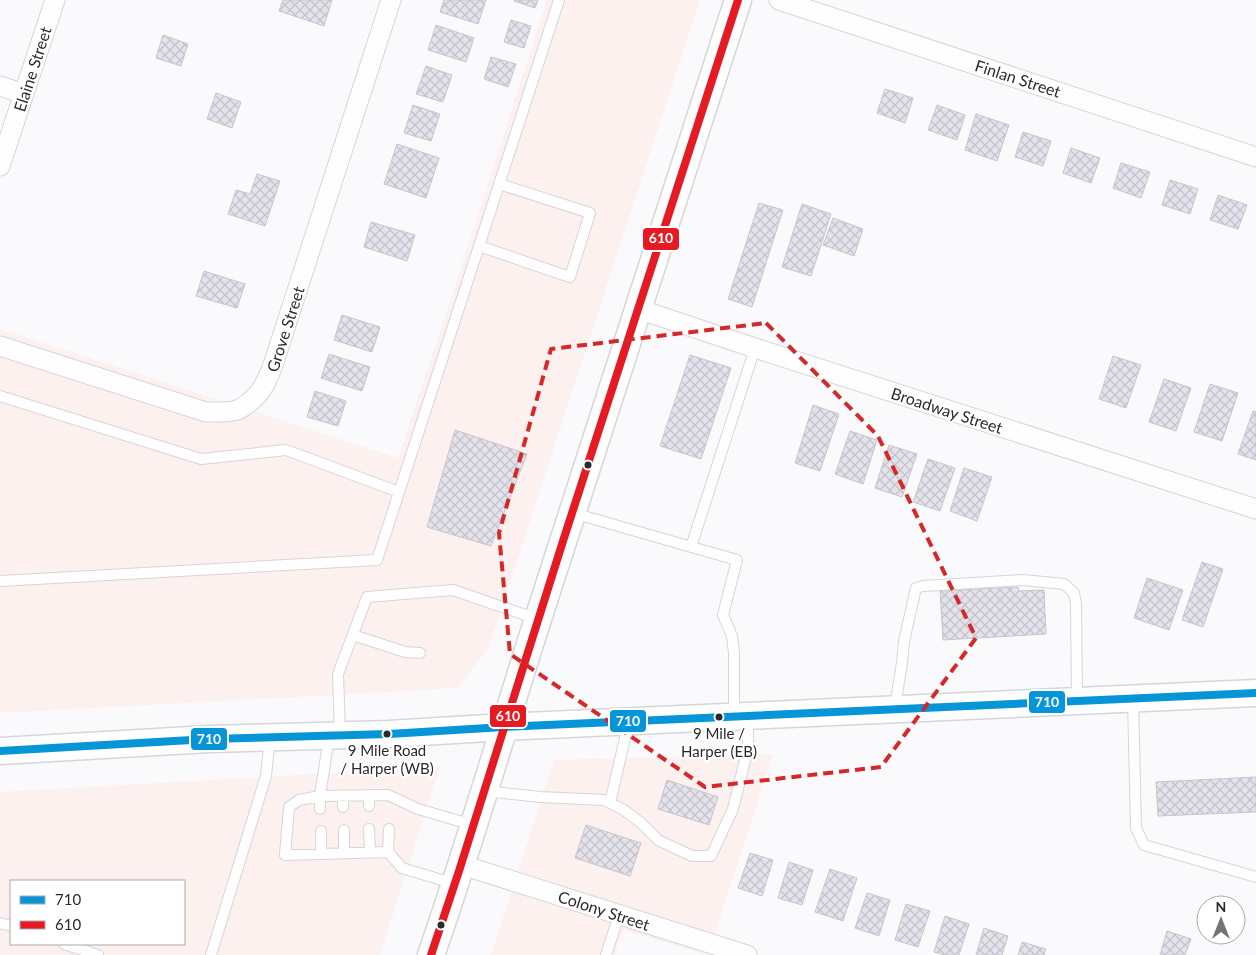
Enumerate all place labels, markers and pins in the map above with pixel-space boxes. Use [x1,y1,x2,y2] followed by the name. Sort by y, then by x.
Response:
[583,460,593,470] unlabelled marker
[714,712,724,722] marker: 9 Mile / Harper (EB)
[681,724,757,760] place label: 9 Mile / Harper (EB)
[382,729,392,739] marker: 9 Mile Road / Harper (WB)
[340,741,434,777] place label: 9 Mile Road / Harper (WB)
[436,920,446,930] unlabelled marker

